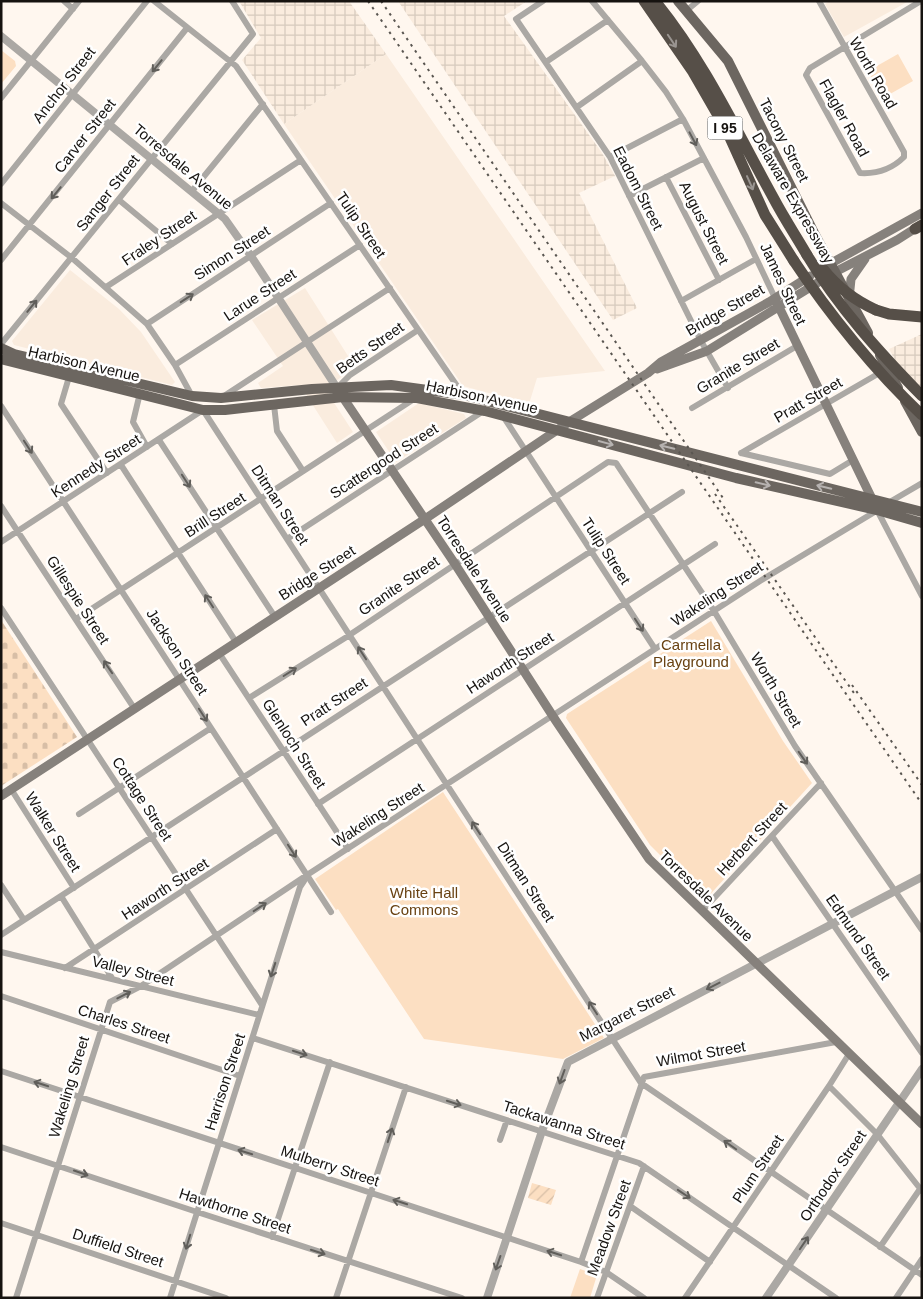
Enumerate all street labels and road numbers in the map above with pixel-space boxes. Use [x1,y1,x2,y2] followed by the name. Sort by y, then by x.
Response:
[846,34,901,112] street label: Worth Road
[29,43,99,126] street label: Anchor Street
[816,76,873,159] street label: Flagler Road
[50,95,119,176] street label: Carver Street
[756,95,813,185] street label: Tacony Street
[708,116,742,140] road number: I 95
[130,120,236,213] street label: Torresdale Avenue
[749,129,838,267] street label: Delaware Expressway
[610,143,667,233] street label: Eadom Street
[72,150,143,234] street label: Sanger Street
[676,178,733,268] street label: August Street
[333,188,390,262] street label: Tulip Street
[118,206,200,269] street label: Fraley Street
[191,221,273,283] street label: Simon Street
[757,240,810,328] street label: James Street
[220,265,300,324] street label: Larue Street
[683,280,768,339] street label: Bridge Street
[333,318,407,377] street label: Betts Street
[693,334,783,397] street label: Granite Street
[27,342,142,385] street label: Harbison Avenue
[771,373,846,426] street label: Pratt Street
[425,376,540,417] street label: Harbison Avenue
[327,419,442,502] street label: Scattergood Street
[48,430,144,501] street label: Kennedy Street
[248,462,313,549] street label: Ditman Street
[181,488,249,541] street label: Brill Street
[434,512,515,625] street label: Torresdale Avenue
[579,514,635,588] street label: Tulip Street
[275,541,359,604] street label: Bridge Street
[44,552,114,648] street label: Gillespie Street
[355,552,443,619] street label: Granite Street
[668,557,766,629] street label: Wakeling Street
[143,605,212,699] street label: Jackson Street
[463,628,557,697] street label: Haworth Street
[748,649,806,731] street label: Worth Street
[297,673,371,729] street label: Pratt Street
[259,696,330,792] street label: Glenloch Street
[109,754,176,845] street label: Cottage Street
[329,778,427,850] street label: Wakeling Street
[22,789,85,875] street label: Walker Street
[713,798,791,879] street label: Herbert Street
[494,839,559,926] street label: Ditman Street
[656,846,757,945] street label: Torresdale Avenue
[118,854,212,923] street label: Haworth Street
[823,891,895,983] street label: Edmund Street
[90,952,177,989] street label: Valley Street
[576,982,678,1045] street label: Margaret Street
[76,1001,173,1047] street label: Charles Street
[201,1030,248,1132] street label: Harrison Street
[45,1033,92,1140] street label: Wakeling Street
[655,1037,748,1070] street label: Wilmot Street
[501,1097,628,1153] street label: Tackawanna Street
[796,1126,870,1224] street label: Orthodox Street
[729,1131,787,1206] street label: Plum Street
[279,1142,382,1190] street label: Mulberry Street
[583,1177,634,1278] street label: Meadow Street
[177,1184,294,1237] street label: Hawthorne Street
[70,1225,167,1271] street label: Duffield Street

